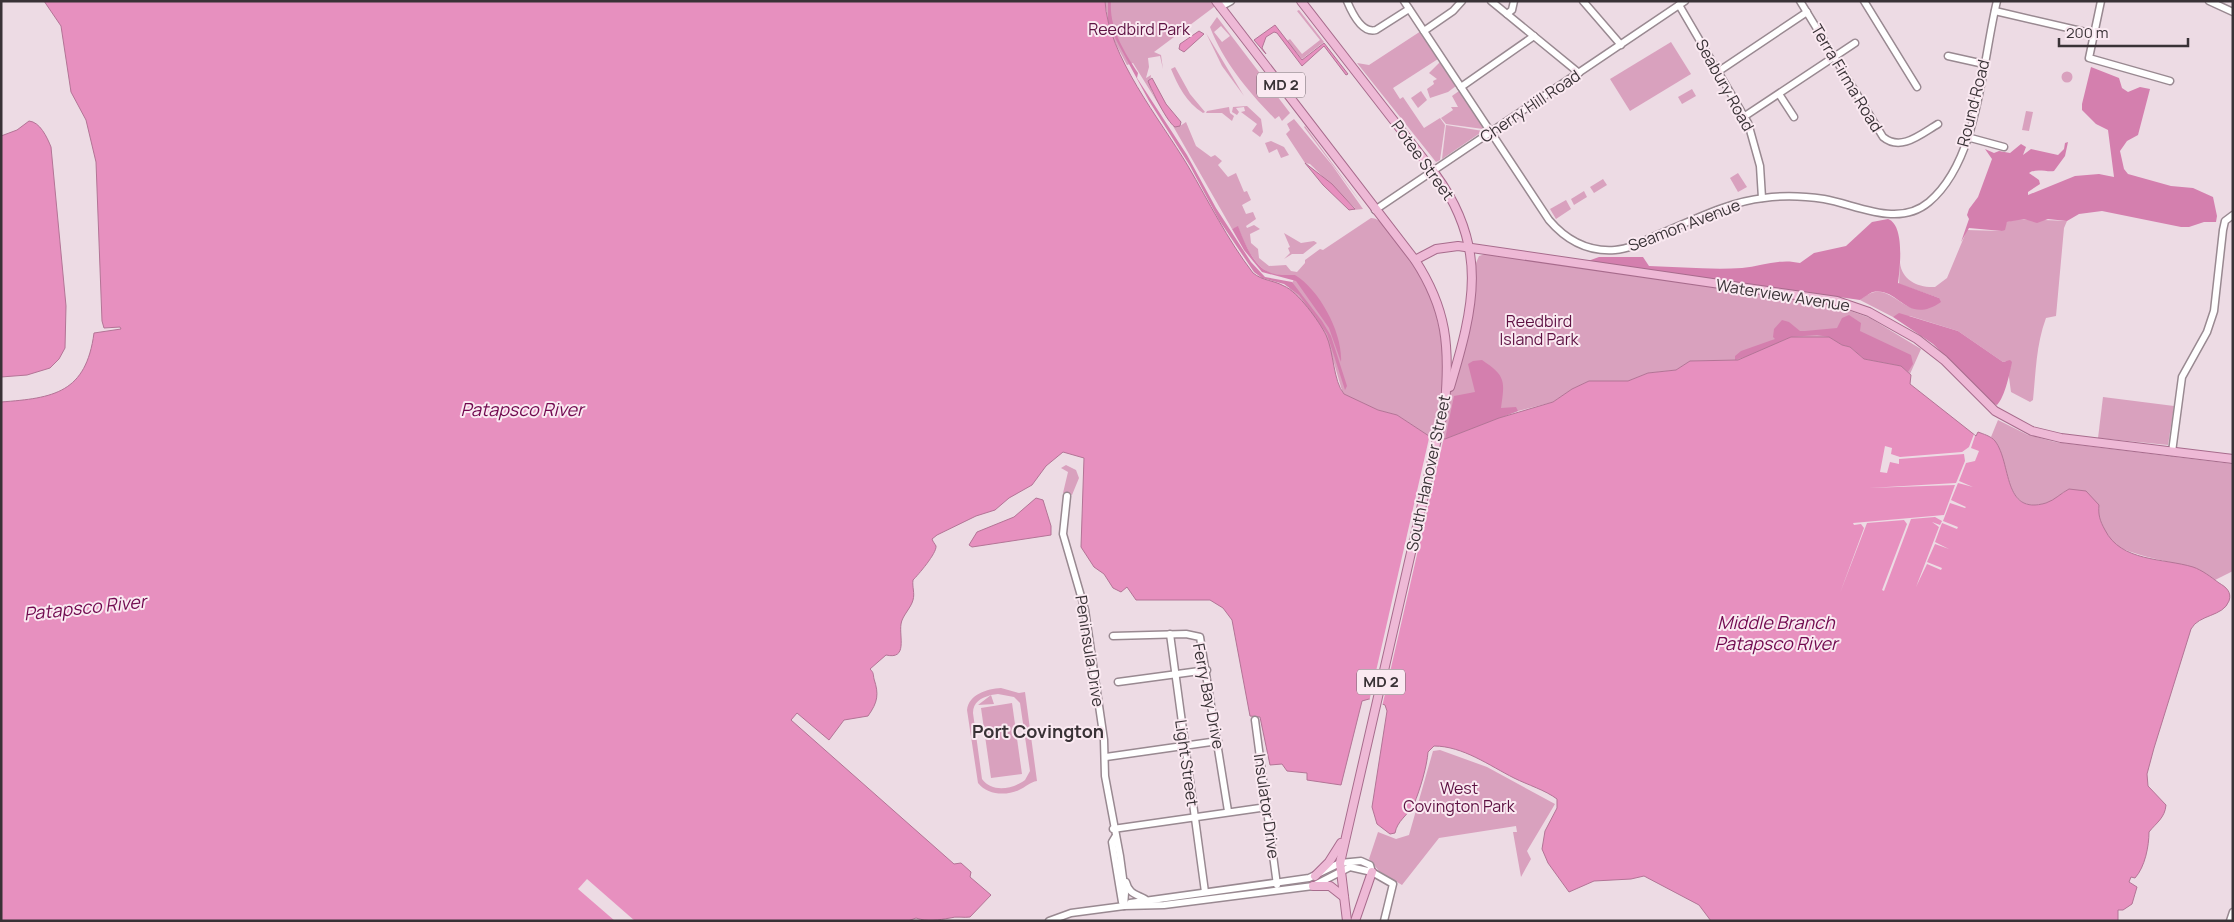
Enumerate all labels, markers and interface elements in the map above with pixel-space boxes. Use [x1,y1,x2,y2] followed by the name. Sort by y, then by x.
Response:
[2059,15,2188,47] scale bar
[1088,18,1191,40] park label: Reedbird Park
[1806,20,1888,136] street label: Terra Firma Road
[2066,22,2109,43] text: 200 m
[1691,35,1759,135] street label: Seabury Road
[1952,57,1994,149] street label: Round Road
[1475,64,1585,148] street label: Cherry Hill Road
[1257,72,1305,98] road number: MD 2
[1386,115,1460,205] street label: Potee Street
[1625,194,1743,256] street label: Seamon Avenue
[1714,274,1852,316] street label: Waterview Avenue
[1500,310,1579,350] park label: Reedbird Island Park
[1401,393,1455,553] street label: South Hanover Street
[461,397,586,421] water label: Patapsco River
[22,588,150,625] water label: Patapsco River
[1070,594,1110,708] street label: Peninsula Drive
[1715,610,1840,655] water label: Middle Branch Patapsco River
[1188,641,1230,751] street label: Ferry Bay Drive
[1357,670,1405,694] road number: MD 2
[1170,718,1204,808] street label: Light Street
[972,719,1104,743] district label: Port Covington
[1249,752,1285,860] street label: Insulator Drive
[1403,777,1516,817] park label: West Covington Park

